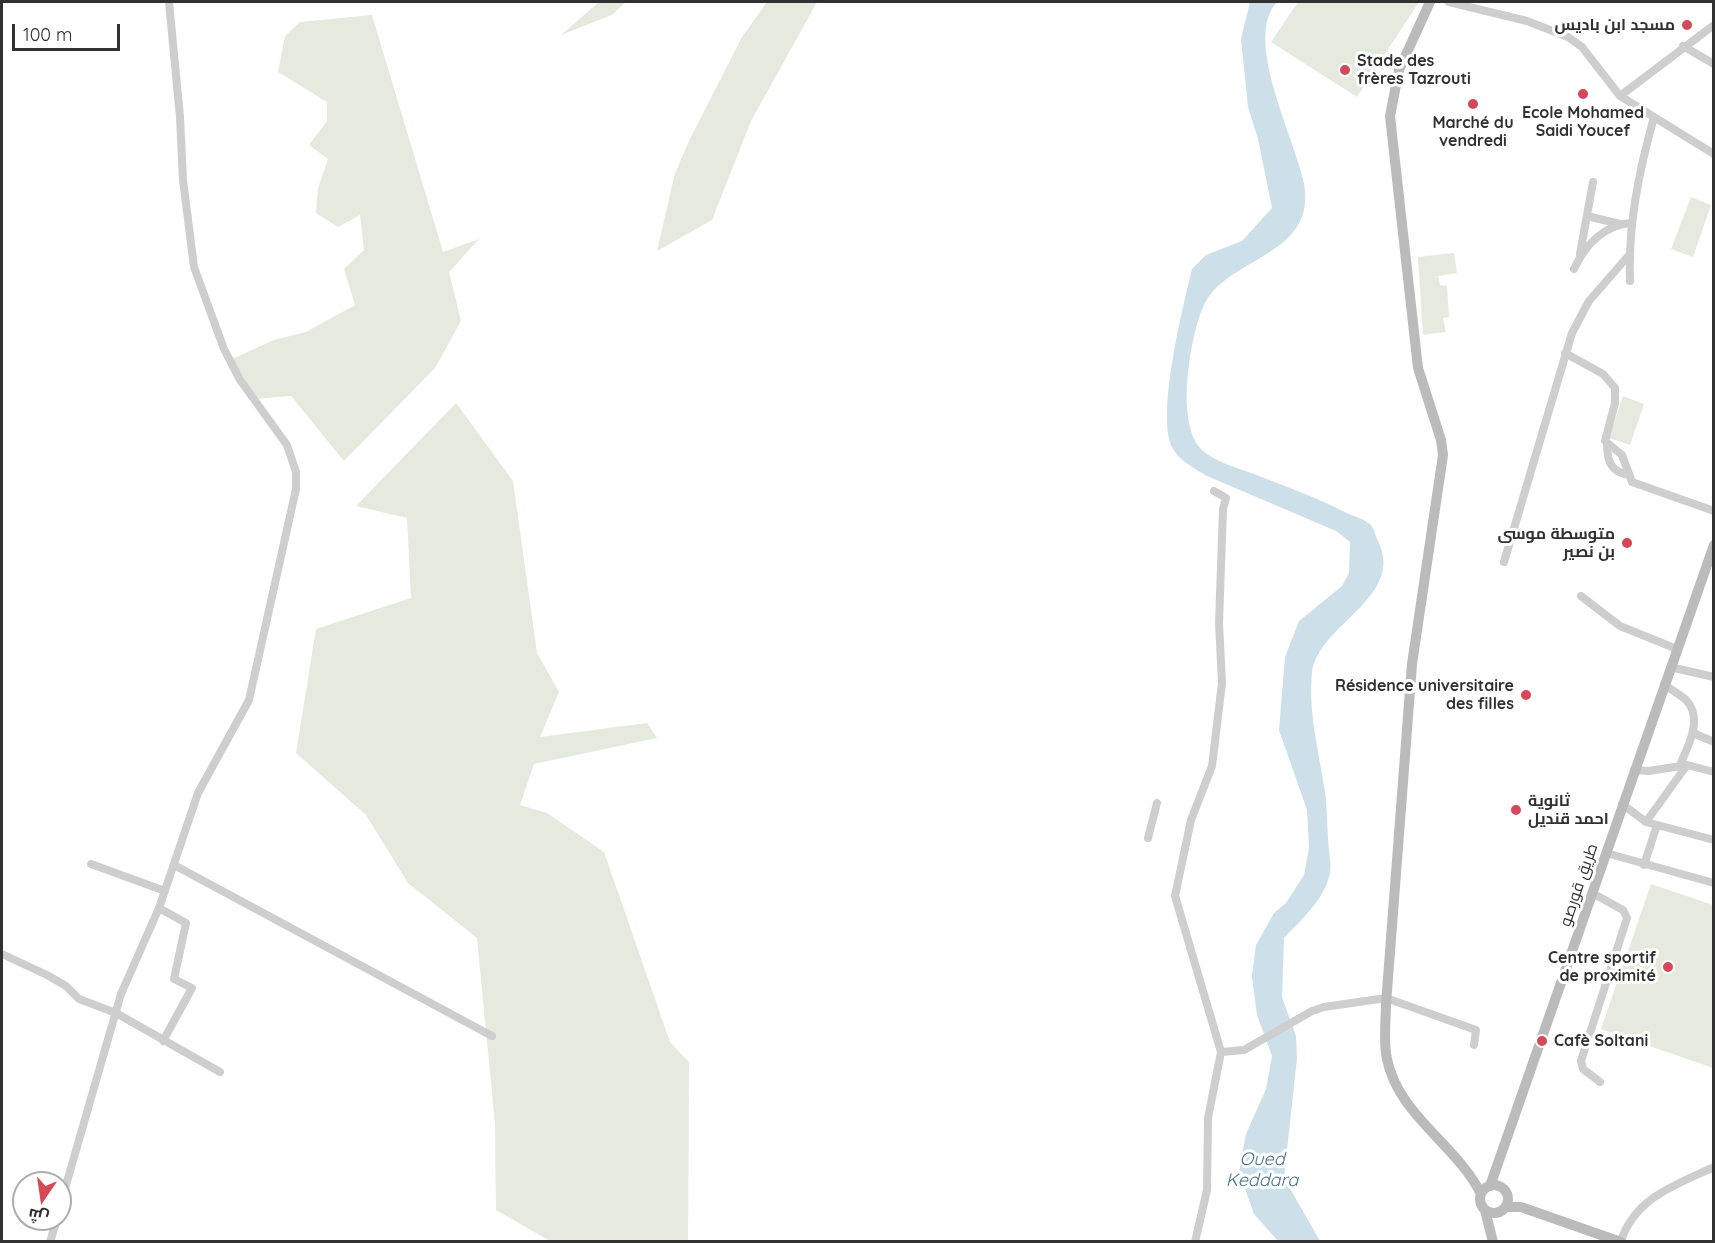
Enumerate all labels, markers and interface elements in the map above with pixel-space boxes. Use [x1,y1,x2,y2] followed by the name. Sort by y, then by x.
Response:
[15,12,123,50] scale bar
[1554,15,1675,35] place label: مسجد ابن باديس
[1680,18,1694,32] marker: مسجد ابن باديس
[23,23,72,46] text: 100 m
[1357,51,1471,89] place label: Stade des frères Tazrouti
[1338,63,1352,77] marker: Stade des frères Tazrouti
[1576,87,1590,101] marker: Ecole Mohamed Saidi Youcef
[1466,97,1480,111] marker: Marché du vendredi
[1522,103,1644,141] place label: Ecole Mohamed Saidi Youcef
[1432,113,1514,151] place label: Marché du vendredi
[1498,524,1615,562] place label: متوسطة موسى بن نصير
[1620,536,1634,550] marker: متوسطة موسى بن نصير
[1335,676,1514,714] place label: Résidence universitaire des filles
[1519,688,1533,702] marker: Résidence universitaire des filles
[1528,791,1609,829] place label: ثانوية احمد قنديل
[1509,803,1523,817] marker: ثانوية احمد قنديل
[1556,841,1602,929] street label: طريق قورصو
[1548,948,1656,986] place label: Centre sportif de proximité
[1661,960,1675,974] marker: Centre sportif de proximité
[1554,1031,1648,1051] place label: Cafè Soltani
[1535,1034,1549,1048] marker: Cafè Soltani
[1226,1149,1298,1192] water label: Oued Keddara
[12,1171,72,1231] north arrow
[26,1205,51,1229] text: ش

